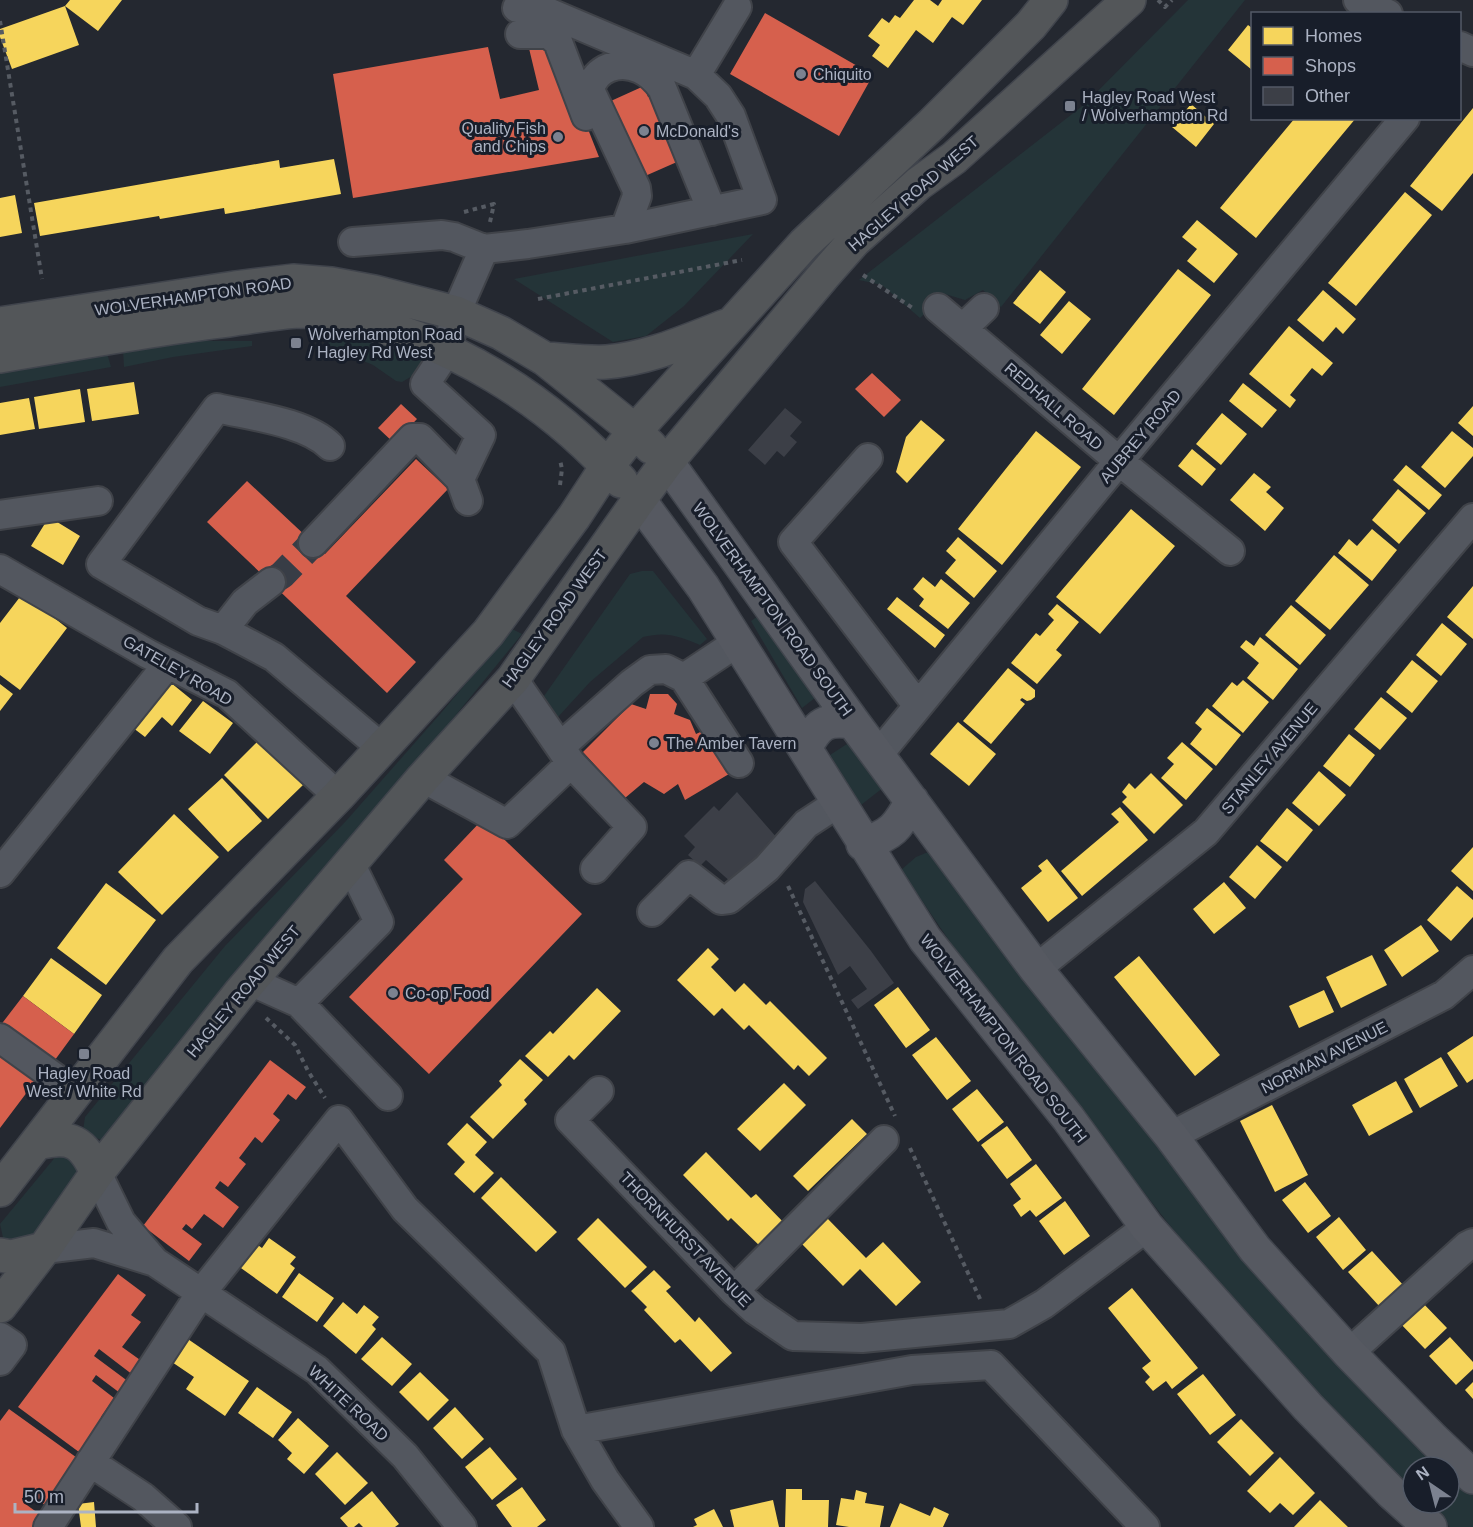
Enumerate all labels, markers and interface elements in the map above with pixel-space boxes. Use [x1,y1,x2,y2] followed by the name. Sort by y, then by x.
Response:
[1251,12,1461,120] legend
[1305,26,1362,46] text: Homes
[1305,56,1356,76] text: Shops
[813,66,872,83] place label: Chiquito
[794,67,808,81] marker: Chiquito
[1305,86,1350,106] text: Other
[1082,89,1228,124] place label: Hagley Road West / Wolverhampton Rd
[1063,99,1077,113] marker: Hagley Road West / Wolverhampton Rd
[462,120,546,155] place label: Quality Fish and Chips
[656,123,739,140] place label: McDonald's
[637,124,651,138] marker: McDonald's
[551,130,565,144] marker: Quality Fish and Chips
[845,132,982,254] street label: HAGLEY ROAD WEST
[94,274,293,319] street label: WOLVERHAMPTON ROAD
[308,326,462,361] place label: Wolverhampton Road / Hagley Rd West
[289,336,303,350] marker: Wolverhampton Road / Hagley Rd West
[1001,359,1106,453] street label: REDHALL ROAD
[1097,386,1184,486] street label: AUBREY ROAD
[690,500,856,719] street label: WOLVERHAMPTON ROAD SOUTH
[499,546,610,690] street label: HAGLEY ROAD WEST
[120,632,235,709] street label: GATELEY ROAD
[1218,699,1321,817] street label: STANLEY AVENUE
[666,735,796,752] place label: The Amber Tavern
[647,736,661,750] marker: The Amber Tavern
[184,922,303,1060] street label: HAGLEY ROAD WEST
[917,931,1090,1146] street label: WOLVERHAMPTON ROAD SOUTH
[405,985,490,1002] place label: Co-op Food
[386,986,400,1000] marker: Co-op Food
[1258,1018,1390,1097] street label: NORMAN AVENUE
[77,1047,91,1061] marker: Hagley Road West / White Rd
[26,1065,142,1100] place label: Hagley Road West / White Rd
[617,1169,754,1310] street label: THORNHURST AVENUE
[305,1362,392,1444] street label: WHITE ROAD
[1401,1455,1461,1515] north arrow
[1413,1463,1432,1483] text: N
[15,1476,196,1514] scale bar
[24,1487,64,1507] text: 50 m

